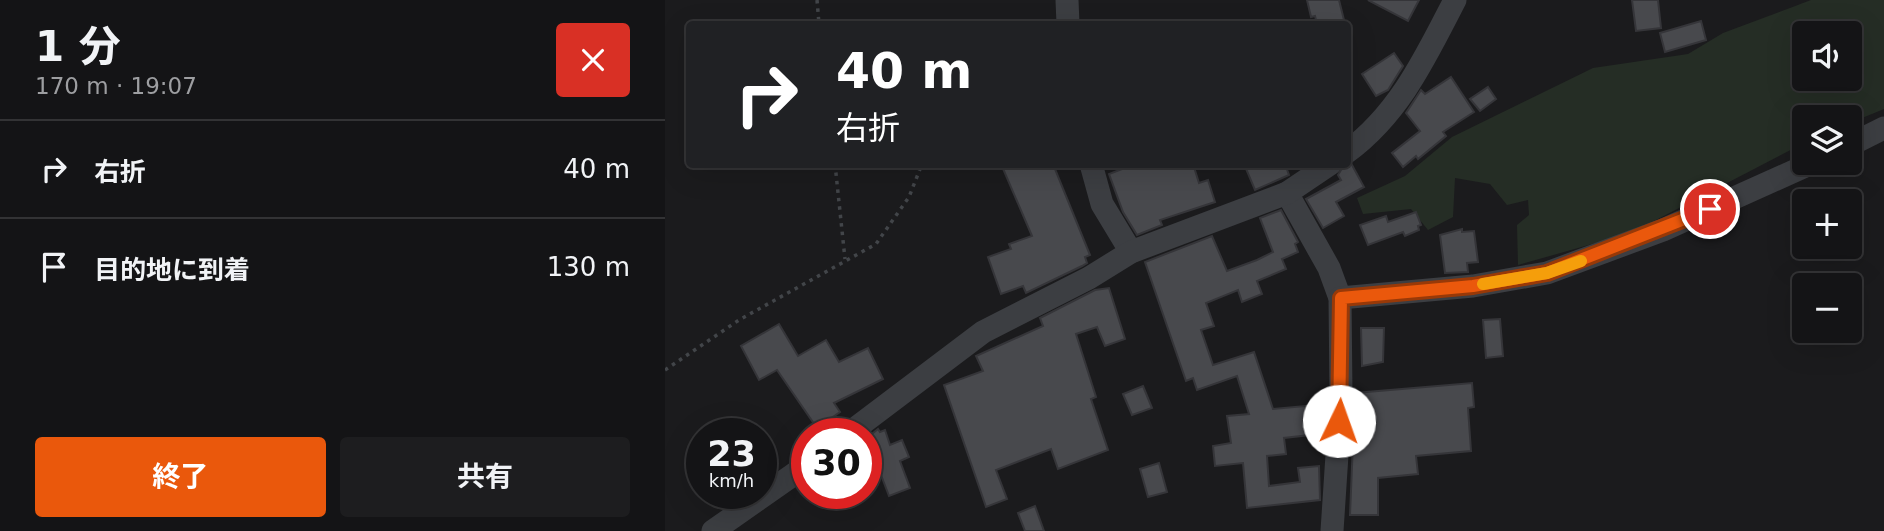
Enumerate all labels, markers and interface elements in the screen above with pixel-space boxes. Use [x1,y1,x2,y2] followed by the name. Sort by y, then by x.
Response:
[1792,21,1862,343] map controls
[1792,21,1862,91] button: sound
[35,22,121,71] text: 1 分
[556,23,630,97] button: close
[836,43,972,100] text: 40 m
[721,49,812,140] icon: right
[35,73,197,99] text: 170 m · 19:07
[1792,105,1862,175] button: layers
[836,109,900,147] text: 右折
[35,150,73,188] icon: right
[563,154,630,184] text: 40 m
[94,157,146,187] text: 右折
[1680,179,1740,239] pin
[1792,189,1862,259] button: +
[1691,190,1729,228] icon: arrive
[35,248,73,286] icon: arrive
[547,252,630,282] text: 130 m
[94,255,250,285] text: 目的地に到着
[1792,273,1862,343] button: −
[1302,384,1376,458] position arrow
[791,418,882,509] speed limit sign: 30
[707,434,756,474] text: 23
[35,437,326,517] button: 終了
[340,437,630,517] button: 共有
[709,470,754,491] text: km/h

